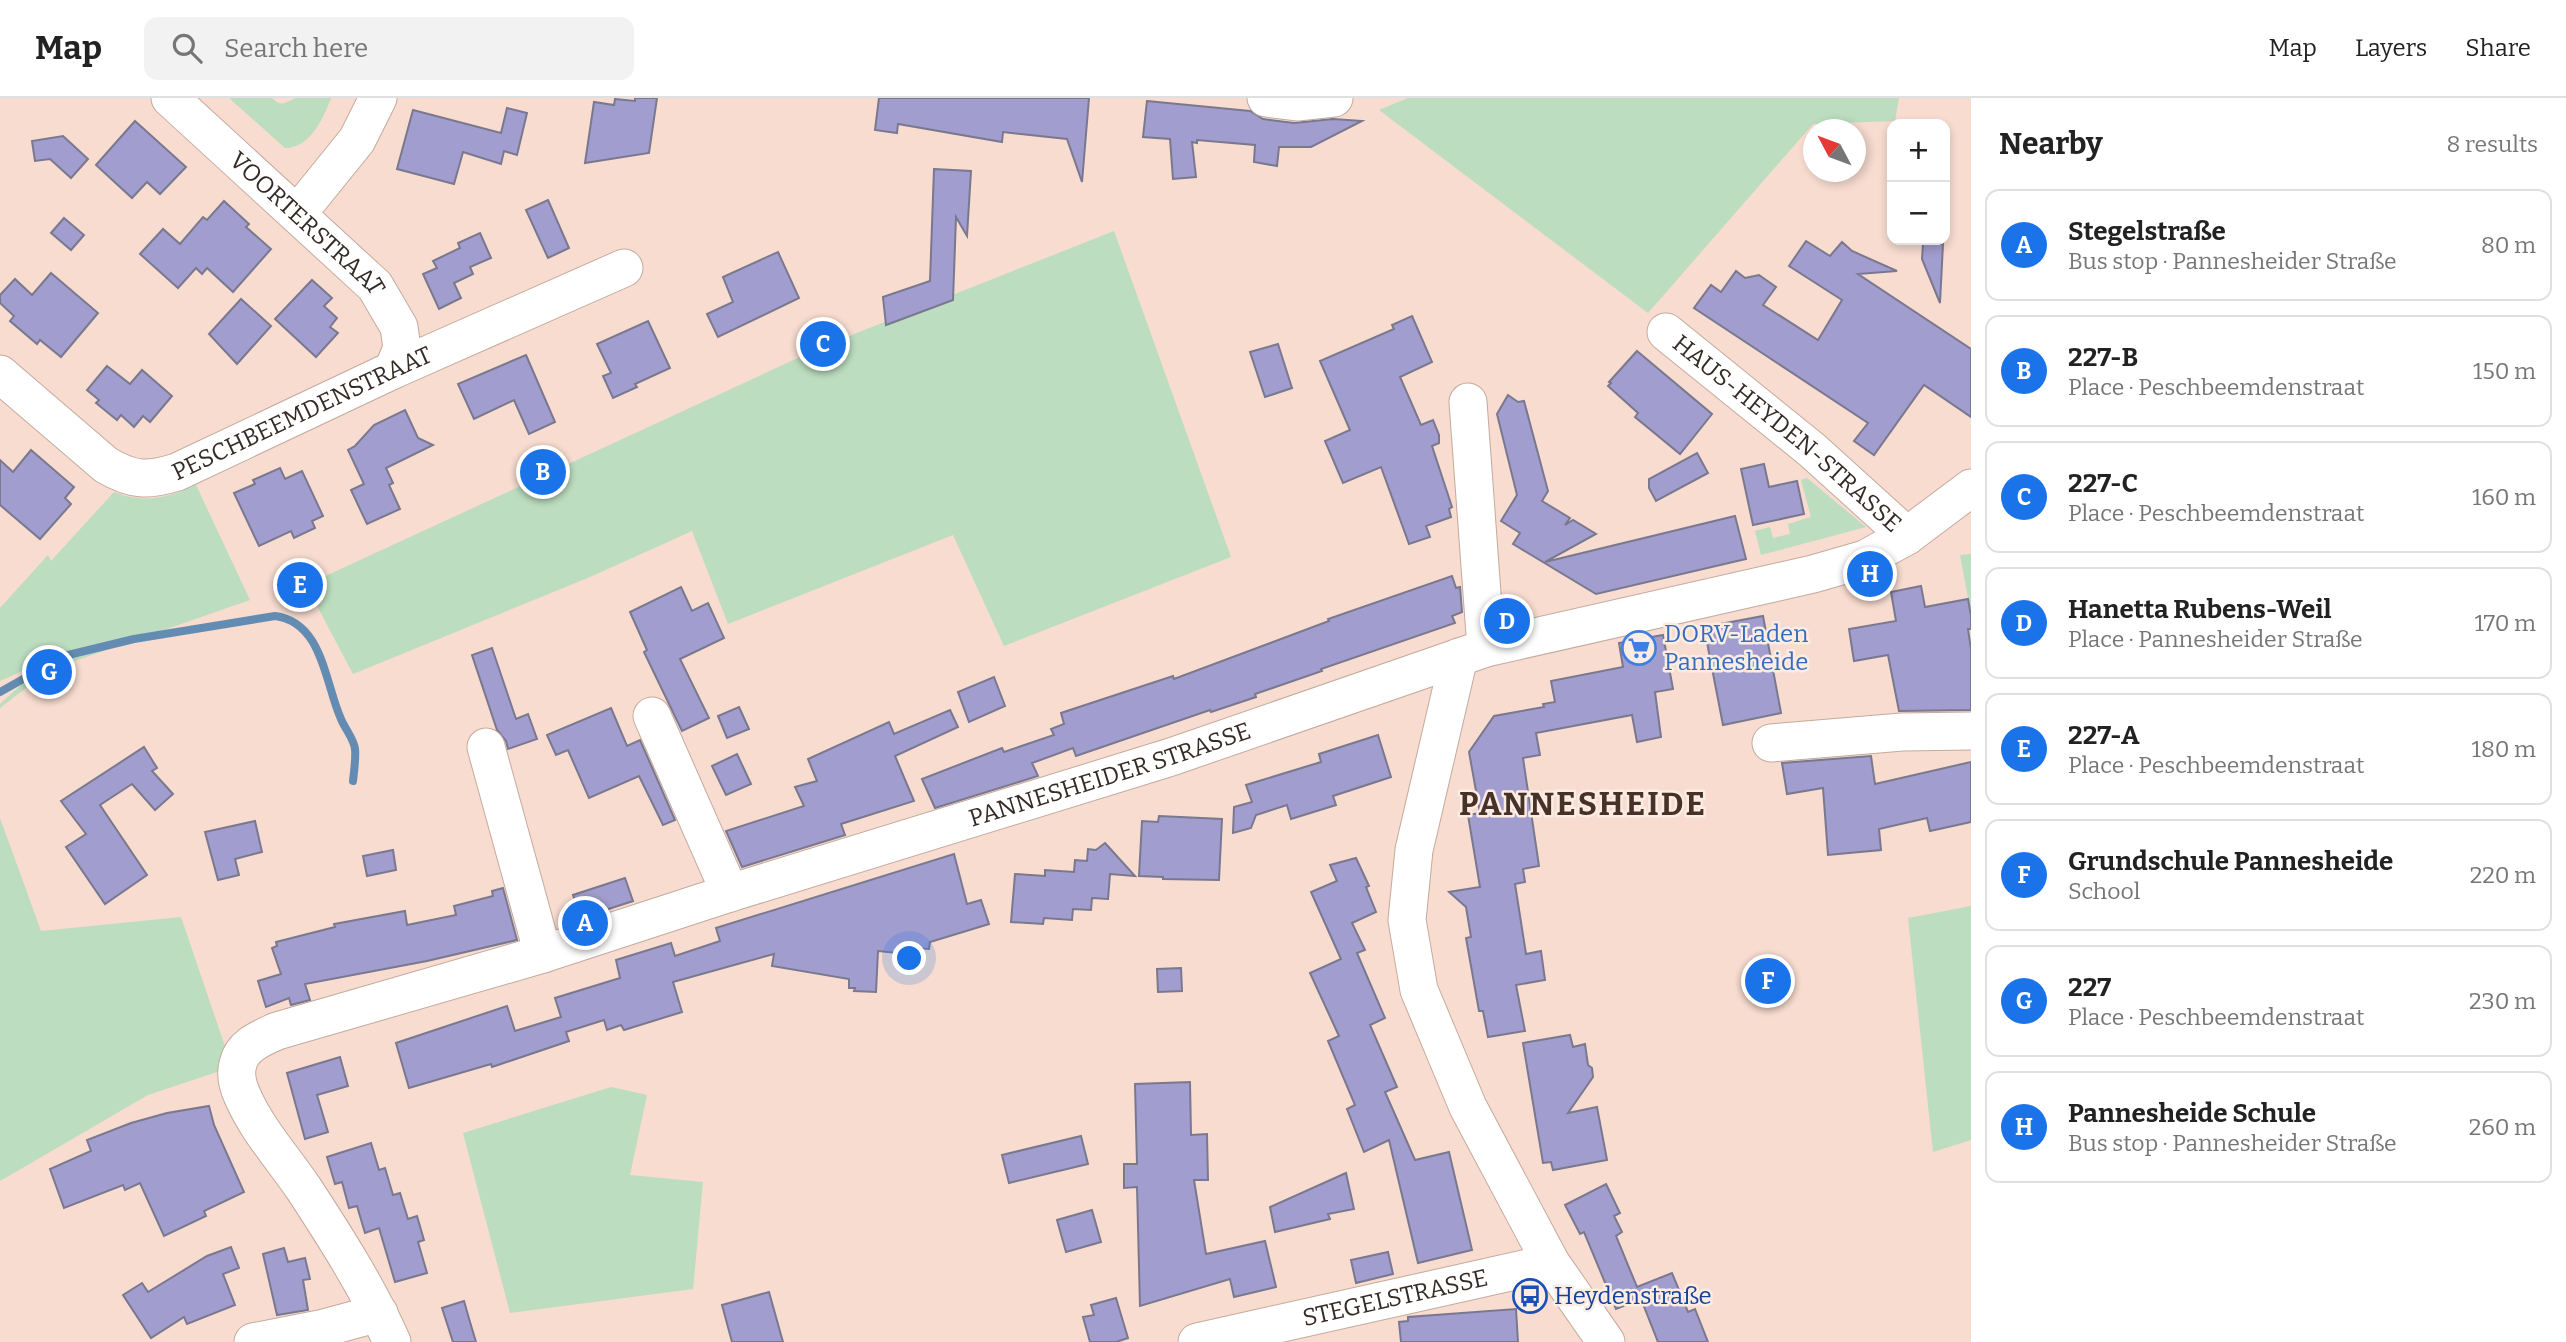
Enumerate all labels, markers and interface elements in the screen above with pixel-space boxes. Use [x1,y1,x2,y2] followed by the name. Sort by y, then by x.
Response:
[144,17,634,80] search box
[35,28,102,68] text: Map
[168,29,206,67] icon: search
[224,33,368,64] text: Search here
[2269,34,2317,62] text: Map
[2355,34,2427,62] text: Layers
[2465,34,2531,62] text: Share
[1803,119,1866,182] north arrow
[1887,119,1950,245] map controls
[1887,119,1950,182] button: +
[1999,126,2103,162] text: Nearby
[2446,130,2538,158] text: 8 results
[224,146,391,300] street label: VOORTERSTRAAT
[1887,182,1950,245] button: −
[2068,216,2226,247] text: Stegelstraße
[2016,231,2032,259] text: A
[2481,231,2536,259] text: 80 m
[2068,247,2397,275] text: Bus stop · Pannesheider Straße
[800,318,846,370] pin: C
[1667,329,1907,538] street label: HAUS-HEYDEN-STRASSE
[168,341,436,486] street label: PESCHBEEMDENSTRAAT
[2068,342,2138,373] text: 227-B
[2017,357,2031,385] text: B
[2473,357,2536,385] text: 150 m
[2068,373,2364,401] text: Place · Peschbeemdenstraat
[520,446,566,498] pin: B
[2068,468,2138,499] text: 227-C
[2017,483,2031,511] text: C
[2472,483,2536,511] text: 160 m
[2068,499,2364,527] text: Place · Peschbeemdenstraat
[1847,548,1893,600] pin: H
[277,559,323,611] pin: E
[2068,594,2332,625] text: Hanetta Rubens-Weil
[1484,595,1530,647] pin: D
[2016,609,2032,637] text: D
[2474,609,2536,637] text: 170 m
[1664,620,1808,676] place label: DORV-Laden Pannesheide
[2068,625,2363,653] text: Place · Pannesheider Straße
[1620,629,1658,667] supermarket icon: DORV-Laden Pannesheide
[26,646,72,698] pin: G
[966,717,1254,832] street label: PANNESHEIDER STRASSE
[2068,720,2140,751] text: 227-A
[2017,735,2031,763] text: E
[2472,735,2536,763] text: 180 m
[2068,751,2364,779] text: Place · Peschbeemdenstraat
[1459,785,1707,823] district label: PANNESHEIDE
[2068,846,2393,877] text: Grundschule Pannesheide
[2018,861,2030,889] text: F
[2470,861,2536,889] text: 220 m
[2068,877,2140,905] text: School
[562,897,608,949] pin: A
[892,941,926,975] your location
[1745,955,1791,1007] pin: F
[2068,972,2111,1003] text: 227
[2016,987,2032,1015] text: G
[2469,987,2536,1015] text: 230 m
[2068,1003,2364,1031] text: Place · Peschbeemdenstraat
[2068,1098,2316,1129] text: Pannesheide Schule
[2015,1113,2033,1141] text: H
[2469,1113,2536,1141] text: 260 m
[2068,1129,2397,1157] text: Bus stop · Pannesheider Straße
[1300,1264,1490,1332] street label: STEGELSTRASSE
[1511,1277,1549,1315] bus stop icon: Heydenstraße
[1554,1282,1712,1310] place label: Heydenstraße

